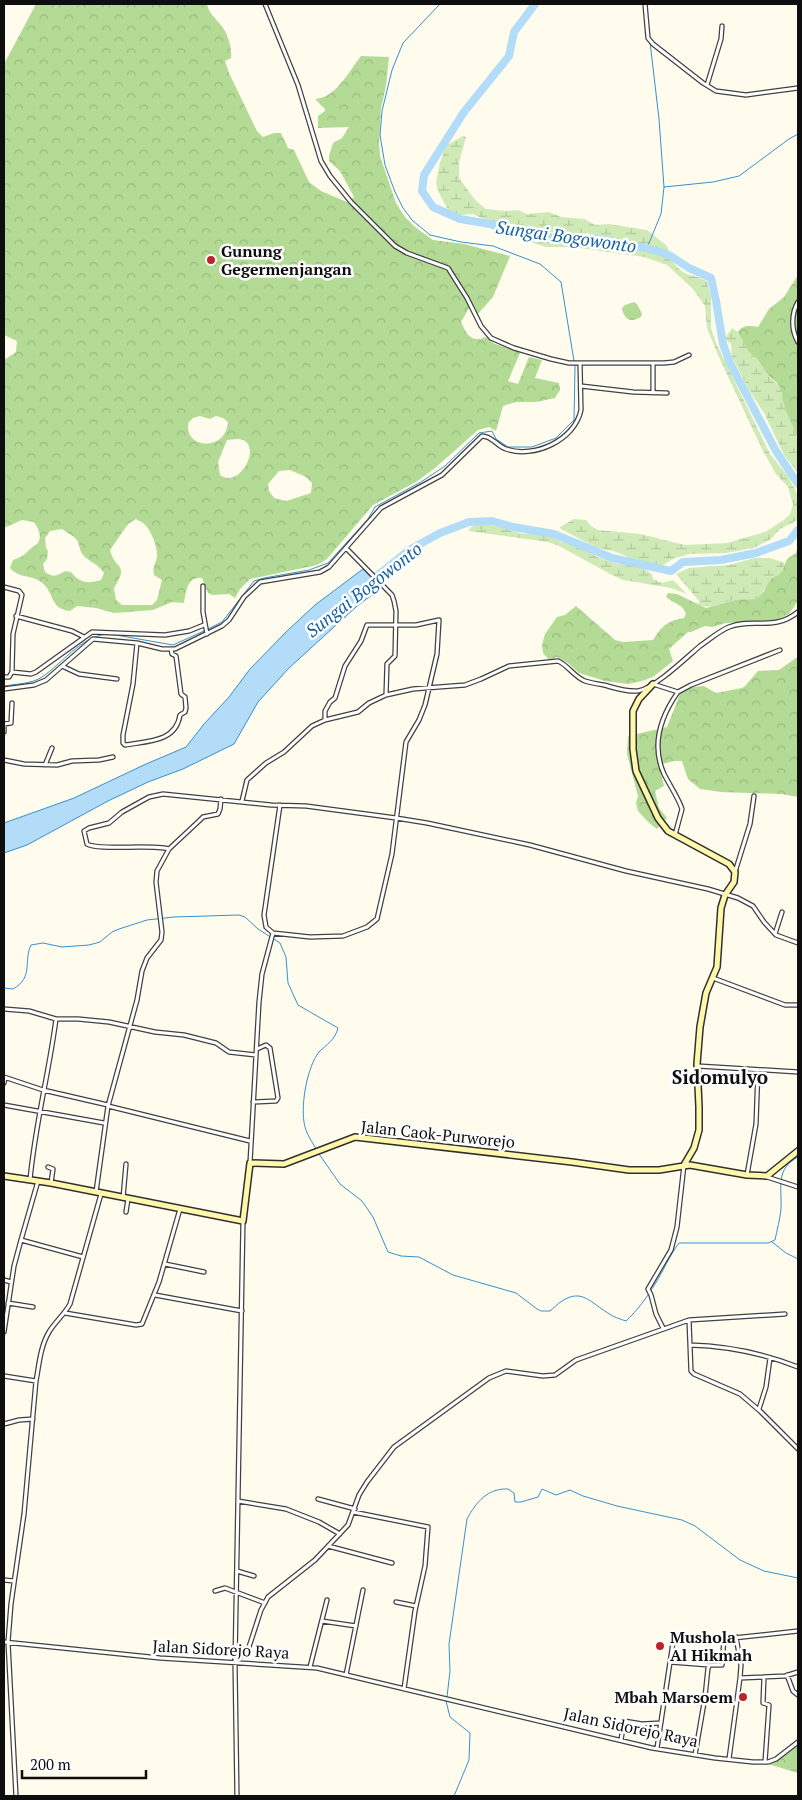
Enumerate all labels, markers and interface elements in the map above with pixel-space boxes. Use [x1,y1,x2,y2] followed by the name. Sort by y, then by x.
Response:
[494,214,638,258] water label: Sungai Bogowonto
[221,240,352,280] place label: Gunung Gegermenjangan
[205,254,217,266] marker: Gunung Gegermenjangan
[300,536,427,642] water label: Sungai Bogowonto
[672,1064,768,1089] district label: Sidomulyo
[360,1115,516,1153] street label: Jalan Caok-Purworejo
[670,1626,753,1666] place label: Mushola Al Hikmah
[152,1634,290,1664] street label: Jalan Sidorejo Raya
[654,1640,666,1652] marker: Mushola Al Hikmah
[614,1686,733,1708] place label: Mbah Marsoem
[737,1691,749,1703] marker: Mbah Marsoem
[562,1702,700,1752] street label: Jalan Sidorejo Raya
[22,1748,146,1780] scale bar
[30,1754,71,1774] text: 200 m

